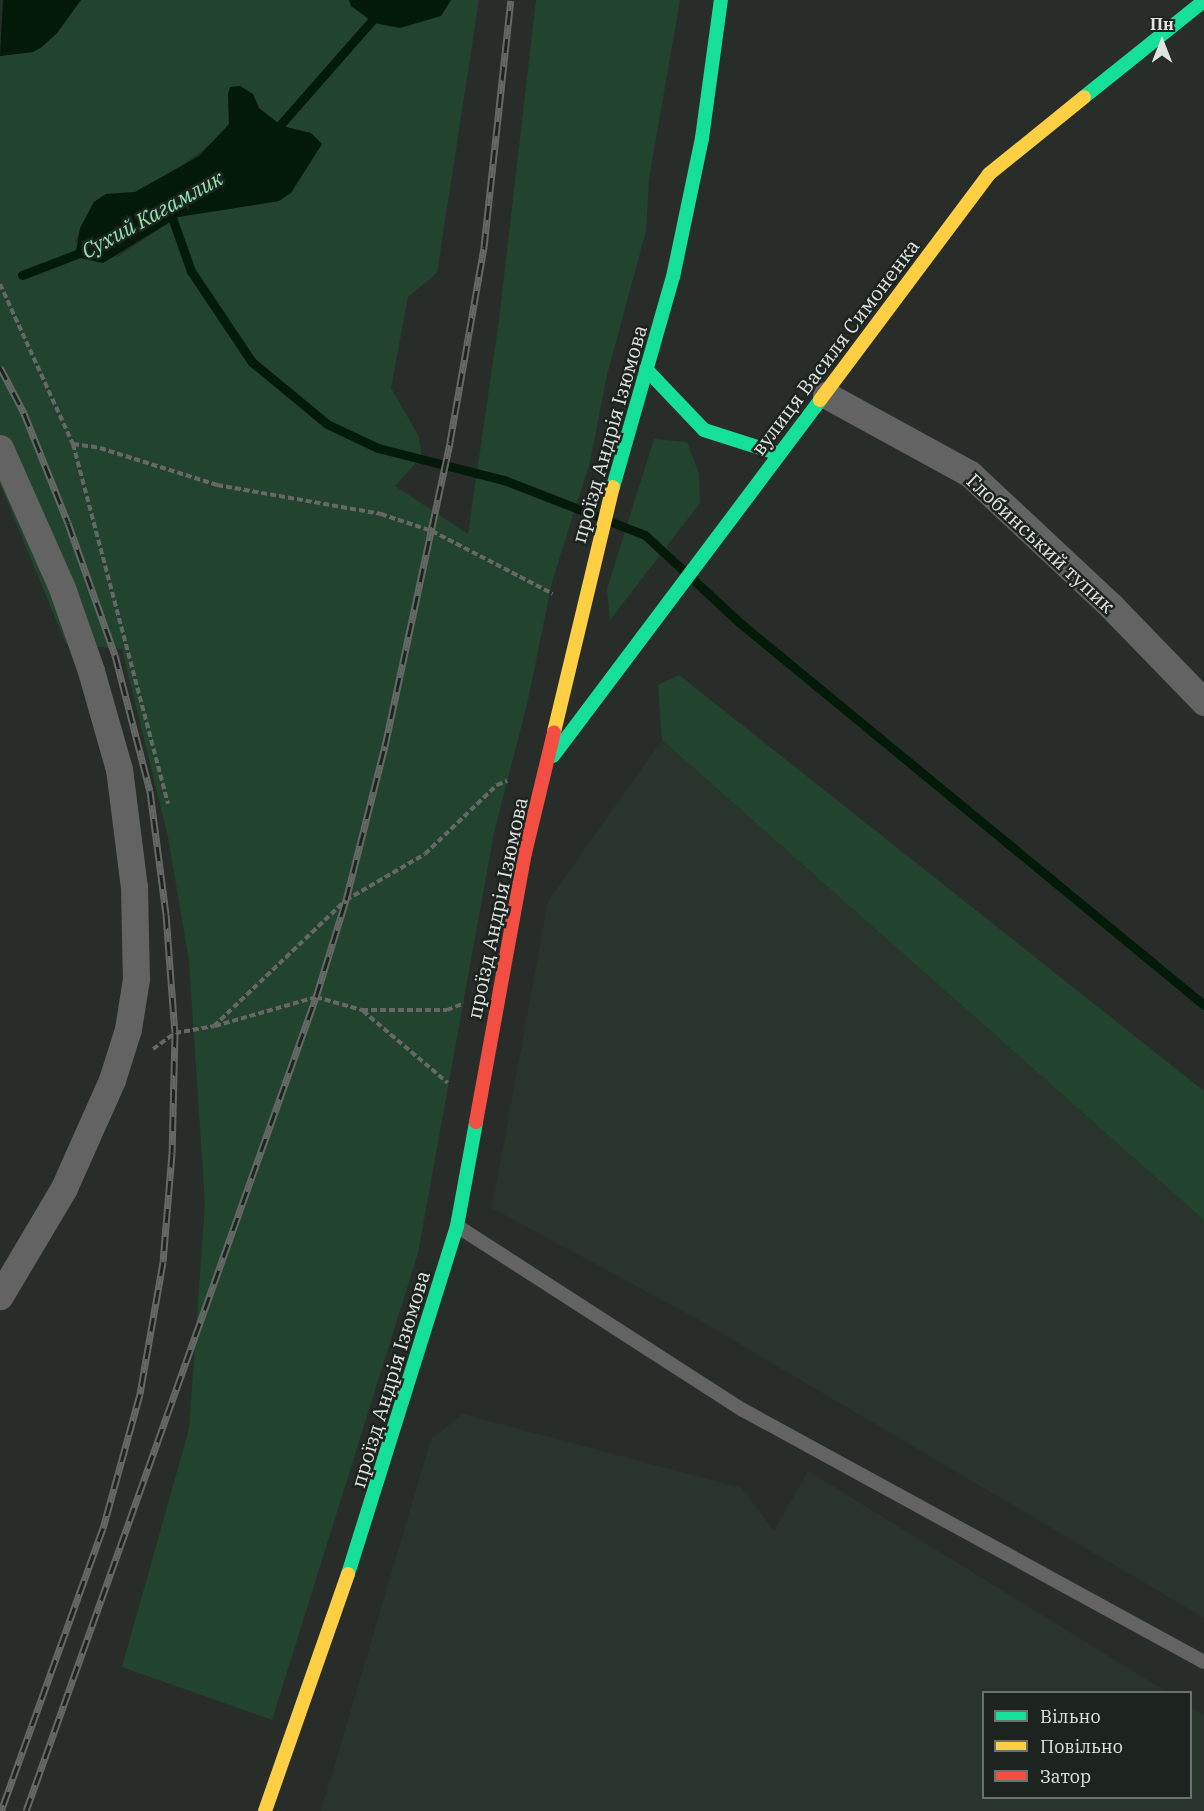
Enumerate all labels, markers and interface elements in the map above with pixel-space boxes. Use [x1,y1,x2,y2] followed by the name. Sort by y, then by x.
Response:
[1132,12,1192,72] north arrow
[1150,14,1174,34] text: Пн
[77,165,227,263] water label: Сухий Кагамлик
[746,234,924,460] street label: вулиця Василя Симоненка
[566,322,652,546] street label: проїзд Андрія Ізюмова
[962,468,1120,618] street label: Глобинський тупик
[462,795,532,1021] street label: проїзд Андрія Ізюмова
[346,1268,434,1490] street label: проїзд Андрія Ізюмова
[982,1691,1192,1799] legend
[1040,1705,1101,1728] text: Вільно
[1040,1735,1123,1758] text: Повільно
[1040,1765,1091,1788] text: Затор

